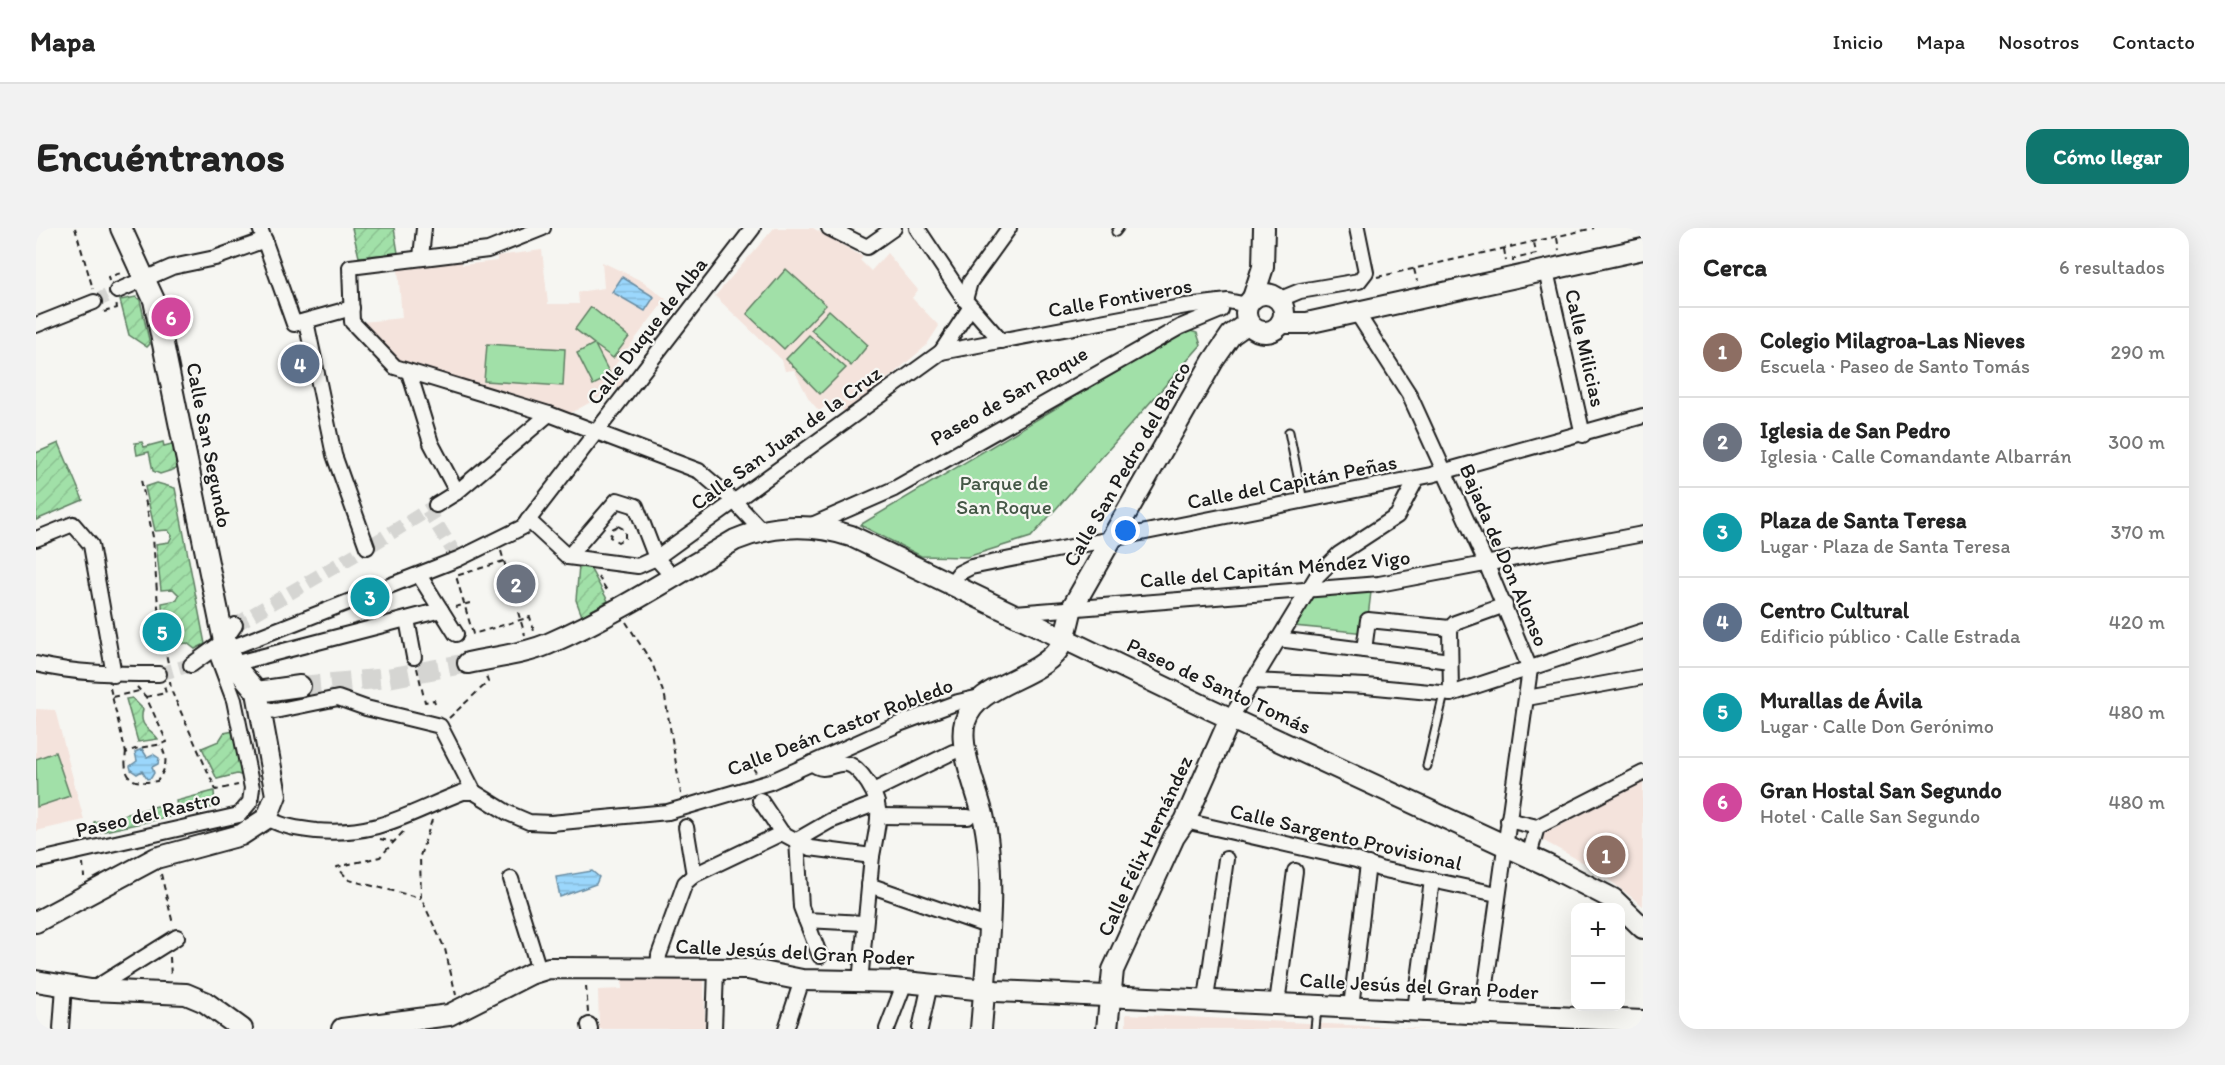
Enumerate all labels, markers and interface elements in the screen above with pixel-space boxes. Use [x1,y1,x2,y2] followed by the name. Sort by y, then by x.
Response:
[30,24,95,58] text: Mapa
[1833,29,1883,54] text: Inicio
[1916,29,1965,54] text: Mapa
[1998,29,2079,54] text: Nosotros
[2112,29,2195,54] text: Contacto
[2026,129,2189,184] button: Cómo llegar
[36,131,285,182] text: Encuéntranos
[1703,251,1767,283] text: Cerca
[581,252,712,410] street label: Calle Duque de Alba
[2059,255,2165,279] text: 6 resultados
[1046,273,1194,322] street label: Calle Fontiveros
[1560,287,1611,409] street label: Calle Milicias
[152,294,190,340] pin: 6
[1760,327,2025,354] text: Colegio Milagroa-Las Nieves
[926,340,1092,451] street label: Paseo de San Roque
[1718,340,1727,364] text: 1
[2110,340,2165,364] text: 290 m
[280,342,320,386] pin: 4
[1760,354,2030,378] text: Escuela · Paseo de Santo Tomás
[1058,357,1196,571] street label: Calle San Pedro del Barco
[181,360,238,530] street label: Calle San Segundo
[685,360,886,515] street label: Calle San Juan de la Cruz
[1760,417,1951,444] text: Iglesia de San Pedro
[1717,430,1728,454] text: 2
[2108,430,2165,454] text: 300 m
[1760,444,2072,468] text: Iglesia · Calle Comandante Albarrán
[1185,449,1399,514] street label: Calle del Capitán Peñas
[1455,460,1554,650] street label: Bajada de Don Alonso
[956,470,1052,519] park label: Parque de San Roque
[1760,507,1967,534] text: Plaza de Santa Teresa
[1111,516,1140,545] your location
[1717,520,1728,544] text: 3
[2111,520,2165,544] text: 370 m
[1760,534,2010,558] text: Lugar · Plaza de Santa Teresa
[1139,544,1411,593] street label: Calle del Capitán Méndez Vigo
[496,562,536,606] pin: 2
[350,574,390,620] pin: 3
[1760,597,1909,624] text: Centro Cultural
[142,610,182,654] pin: 5
[1716,610,1729,634] text: 4
[2109,610,2165,634] text: 420 m
[1760,624,2020,648] text: Edificio público · Calle Estrada
[1123,632,1315,739] street label: Paseo de Santo Tomás
[723,672,956,781] street label: Calle Deán Castor Robledo
[1760,687,1922,714] text: Murallas de Ávila
[1717,700,1728,724] text: 5
[2108,700,2165,724] text: 480 m
[1760,714,1994,738] text: Lugar · Calle Don Gerónimo
[1092,751,1197,940] street label: Calle Félix Hernández
[1760,777,2002,804] text: Gran Hostal San Segundo
[73,785,223,842] street label: Paseo del Rastro
[1717,790,1728,814] text: 6
[2108,790,2165,814] text: 480 m
[1228,798,1465,875] street label: Calle Sargento Provisional
[1760,804,1980,828] text: Hotel · Calle San Segundo
[1586,832,1626,878] pin: 1
[1571,903,1625,1011] map controls
[1571,903,1625,957] button: +
[675,933,916,970] street label: Calle Jesús del Gran Poder
[1571,957,1625,1011] button: −
[1299,967,1540,1004] street label: Calle Jesús del Gran Poder

